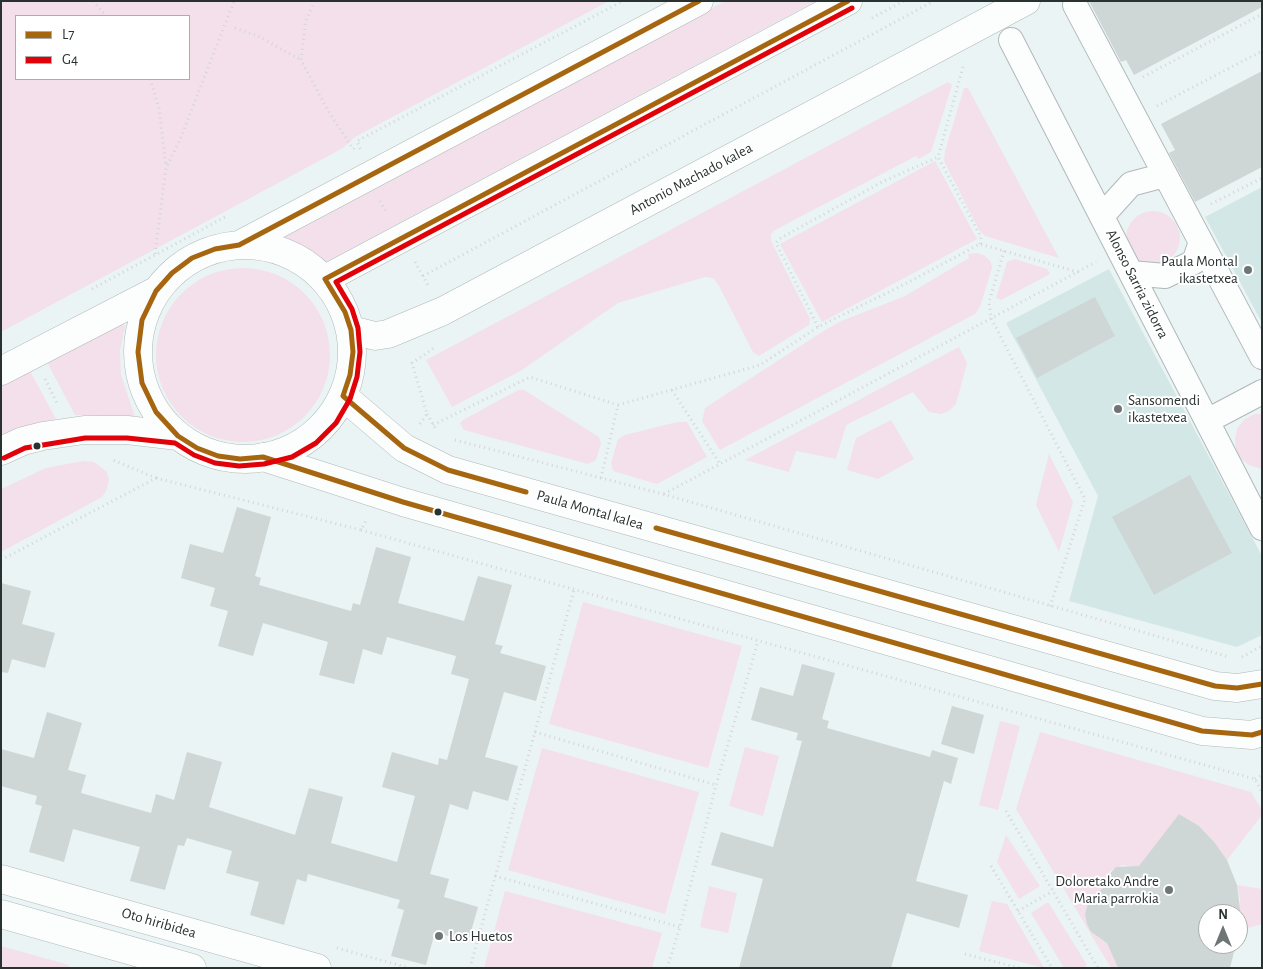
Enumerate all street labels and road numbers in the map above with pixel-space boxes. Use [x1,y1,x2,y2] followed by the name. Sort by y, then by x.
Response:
[626,139,756,219] street label: Antonio Machado kalea
[1102,226,1172,342] street label: Alonso Sarria zidorra
[534,486,646,534] street label: Paula Montal kalea
[120,904,198,942] street label: Oto hiribidea

